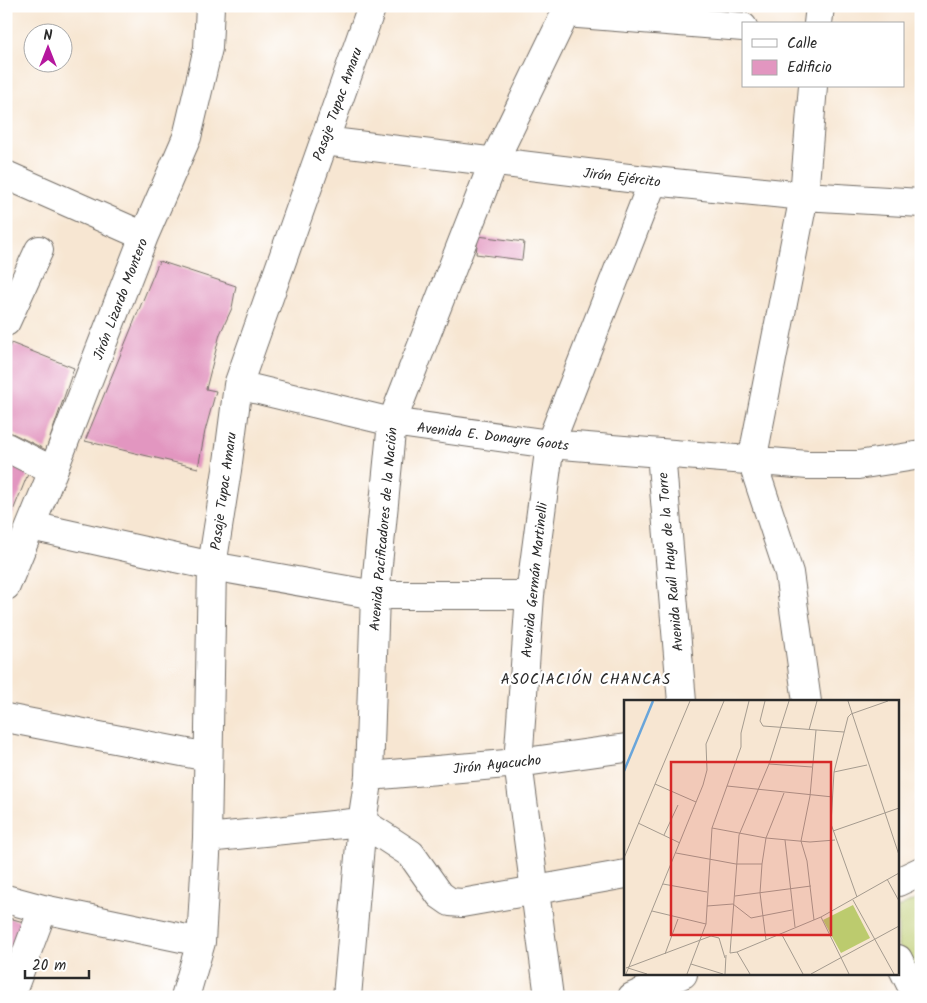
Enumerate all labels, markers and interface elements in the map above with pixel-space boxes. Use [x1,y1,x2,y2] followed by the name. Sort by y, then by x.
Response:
[22,22,72,72] north arrow
[742,22,904,88] legend
[44,25,53,47] text: N
[787,32,817,56] text: Calle
[307,44,369,164] street label: Pasaje Tupac Amaru
[787,56,832,80] text: Edificio
[582,162,662,194] street label: Jirón Ejército
[88,235,154,363] street label: Jirón Lizardo Montero
[416,417,570,457] street label: Avenida E. Donayre Goots
[364,426,404,632] street label: Avenida Pacificadores de la Nación
[205,430,243,552] street label: Pasaje Tupac Amaru
[652,471,690,652] street label: Avenida Raúl Haya de la Torre
[516,501,554,659] street label: Avenida Germán Martinelli
[501,668,671,692] district label: ASOCIACIÓN CHANCAS
[624,700,900,976] inset map
[452,749,542,781] street label: Jirón Ayacucho
[25,948,89,980] scale bar
[32,954,66,978] text: 20 m

